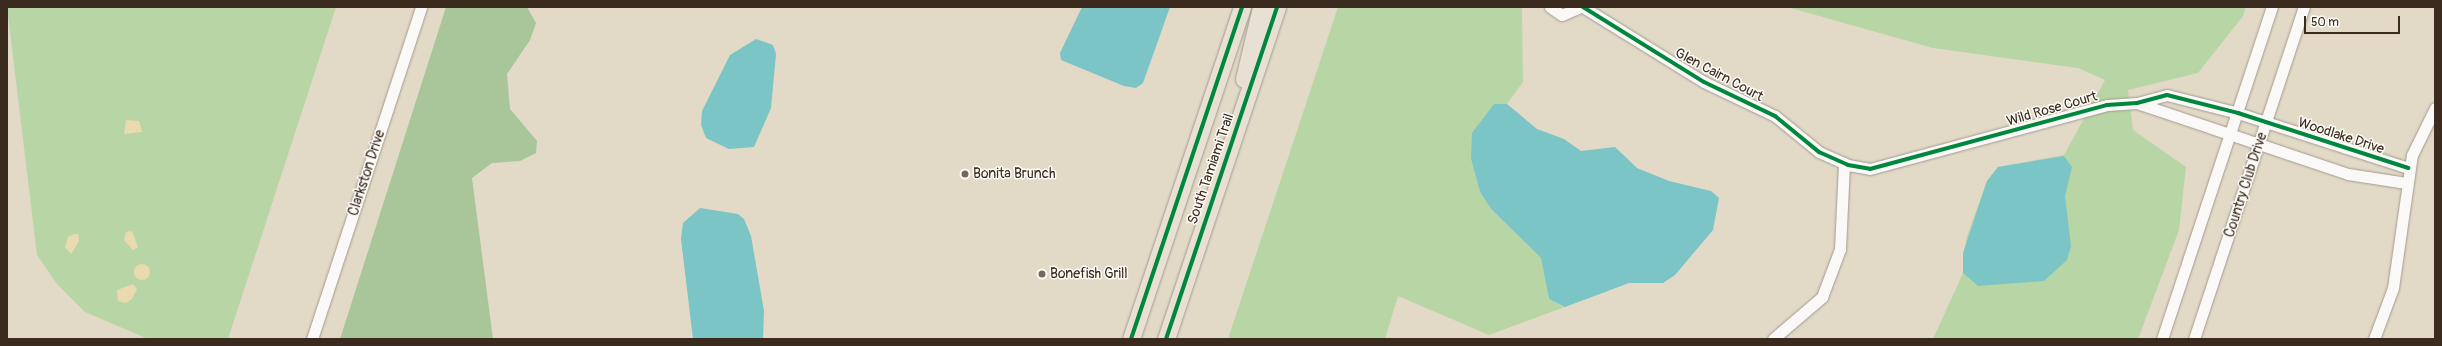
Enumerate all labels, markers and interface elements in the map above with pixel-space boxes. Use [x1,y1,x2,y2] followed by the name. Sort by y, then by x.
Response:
[2306,8,2402,34] scale bar
[2311,15,2339,30] text: 50 m
[1672,45,1766,105] street label: Glen Cairn Court
[2005,88,2099,130] street label: Wild Rose Court
[1184,112,1238,226] street label: South Tamiami Trail
[2296,114,2386,158] street label: Woodlake Drive
[345,128,389,218] street label: Clarkston Drive
[2221,130,2271,240] street label: Country Club Drive
[973,166,1055,182] place label: Bonita Brunch
[960,169,970,179] marker: Bonita Brunch
[1050,266,1128,282] place label: Bonefish Grill
[1037,269,1047,279] marker: Bonefish Grill

